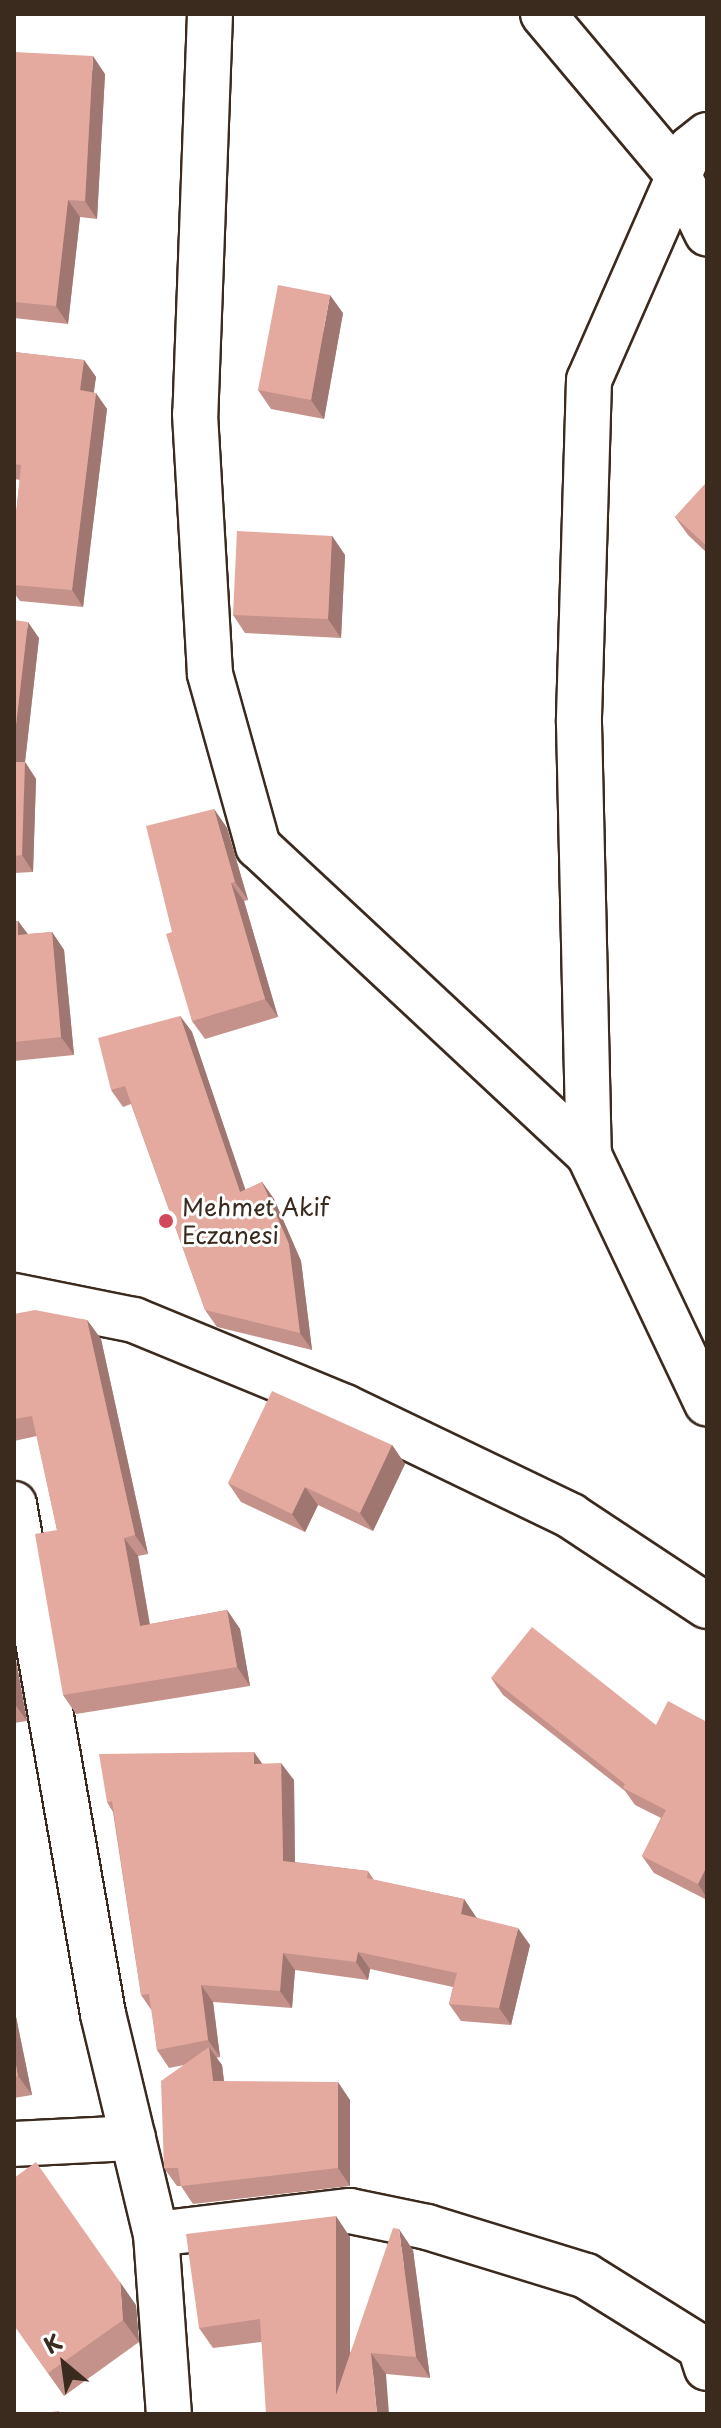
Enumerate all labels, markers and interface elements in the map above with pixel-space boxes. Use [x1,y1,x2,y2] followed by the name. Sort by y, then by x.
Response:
[182,1193,333,1249] place label: Mehmet Akif Eczanesi
[157,1212,175,1230] marker: Mehmet Akif Eczanesi
[24,2324,104,2404] north arrow
[37,2324,67,2361] text: K

